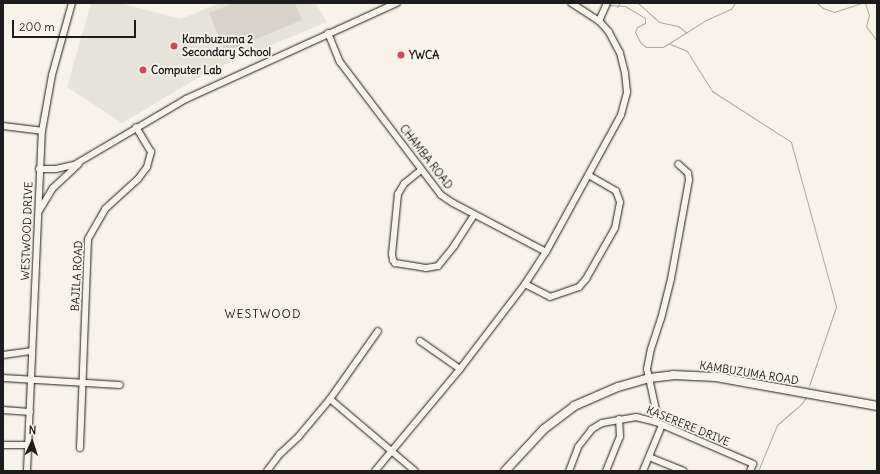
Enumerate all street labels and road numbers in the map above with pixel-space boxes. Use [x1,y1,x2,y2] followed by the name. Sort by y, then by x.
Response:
[397,122,455,192] street label: CHAMBA ROAD
[19,181,35,281] street label: WESTWOOD DRIVE
[69,240,85,312] street label: BAJILA ROAD
[698,359,800,387] street label: KAMBUZUMA ROAD
[644,403,732,449] street label: KASERERE DRIVE

